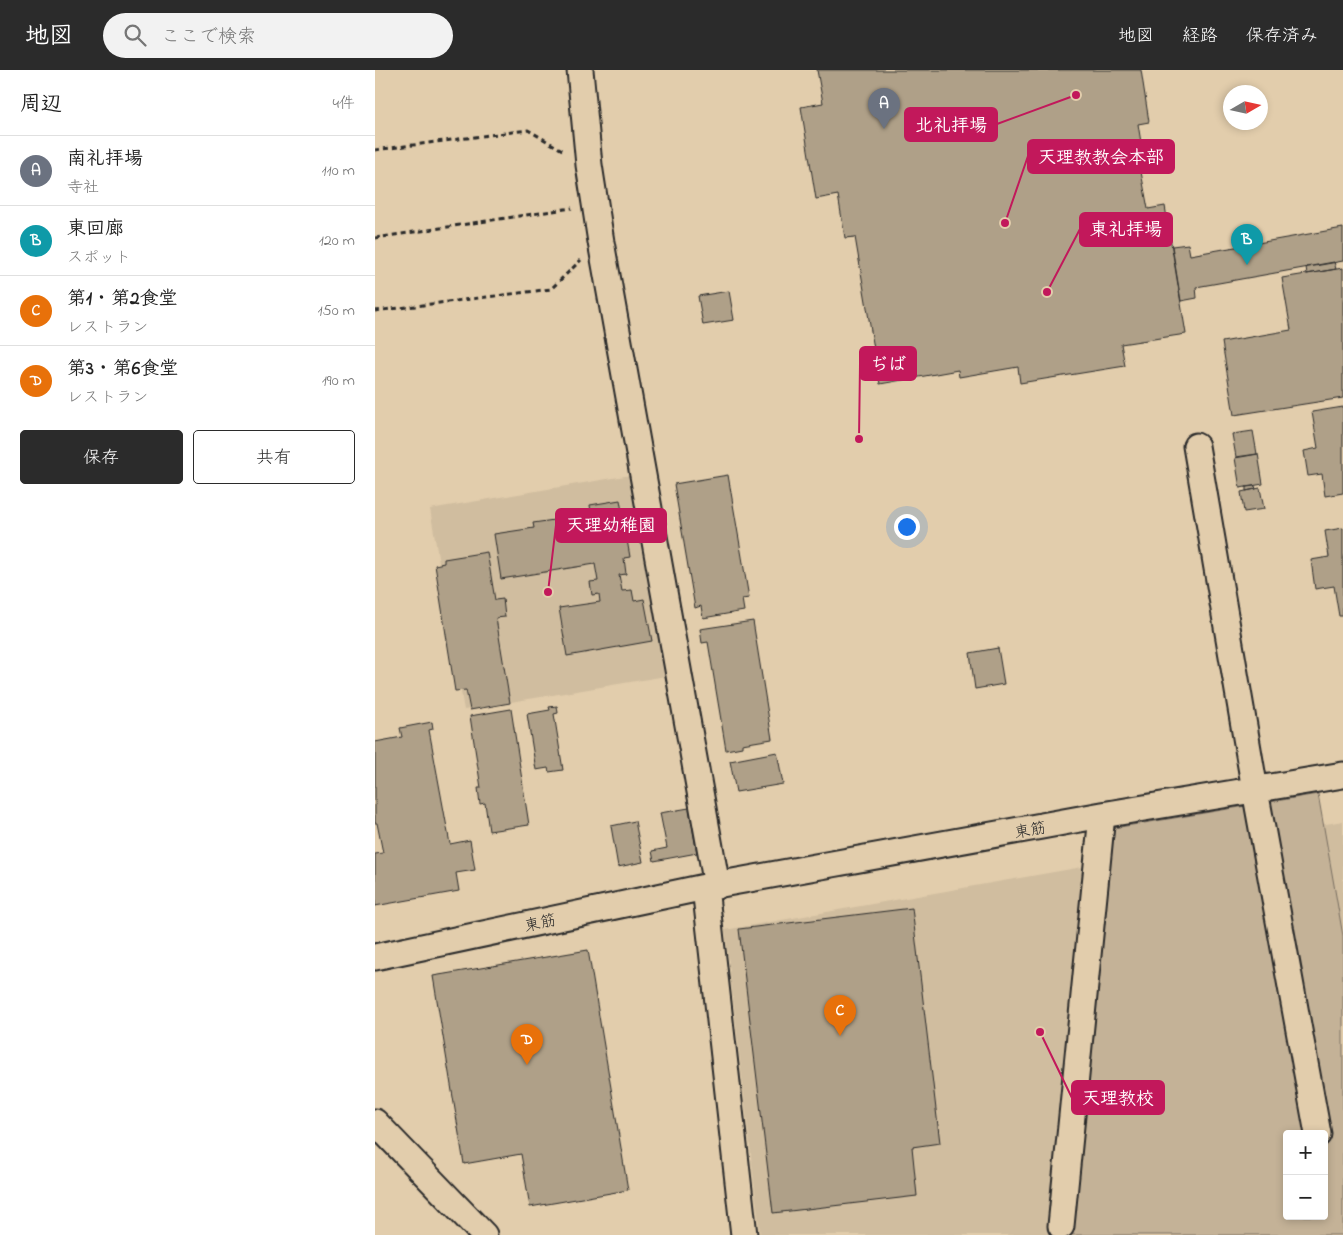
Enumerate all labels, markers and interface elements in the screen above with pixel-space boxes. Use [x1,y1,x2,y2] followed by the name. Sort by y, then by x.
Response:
[103,13,453,58] search box
[25,20,73,55] text: 地図
[121,21,149,49] icon: search
[161,24,256,51] text: ここで検索
[1118,24,1154,50] text: 地図
[1182,24,1218,50] text: 経路
[1246,24,1318,50] text: 保存済み
[1223,85,1268,130] north arrow
[868,88,900,129] pin: A
[20,90,62,120] text: 周辺
[332,92,355,116] text: 4件
[905,108,997,141] callout: 北礼拝場
[915,114,987,140] text: 北礼拝場
[1028,140,1174,173] callout: 天理教教会本部
[67,146,143,173] text: 南礼拝場
[1038,146,1164,172] text: 天理教教会本部
[31,159,41,183] text: A
[321,159,355,183] text: 110 m
[67,176,99,200] text: 寺社
[1080,213,1172,246] callout: 東礼拝場
[67,216,124,243] text: 東回廊
[1090,218,1162,244] text: 東礼拝場
[1231,224,1263,265] pin: B
[31,229,41,253] text: B
[319,229,355,253] text: 120 m
[67,246,131,270] text: スポット
[67,286,178,313] text: 第1・第2食堂
[32,299,40,323] text: C
[317,299,355,323] text: 150 m
[67,316,148,340] text: レストラン
[860,347,916,380] callout: ぢば
[870,353,906,379] text: ぢば
[67,356,178,383] text: 第3・第6食堂
[30,369,42,393] text: D
[322,369,355,393] text: 190 m
[67,386,148,410] text: レストラン
[20,430,183,484] button: 保存
[193,430,355,484] button: 共有
[556,509,666,542] callout: 天理幼稚園
[566,514,656,540] text: 天理幼稚園
[894,514,920,540] your location
[1012,816,1048,846] street label: 東筋
[522,909,559,939] street label: 東筋
[824,995,856,1036] pin: C
[511,1024,543,1065] pin: D
[1072,1081,1164,1114] callout: 天理教校
[1082,1087,1154,1113] text: 天理教校
[1283,1130,1328,1220] map controls
[1283,1130,1328,1175] button: +
[1283,1175,1328,1220] button: −

